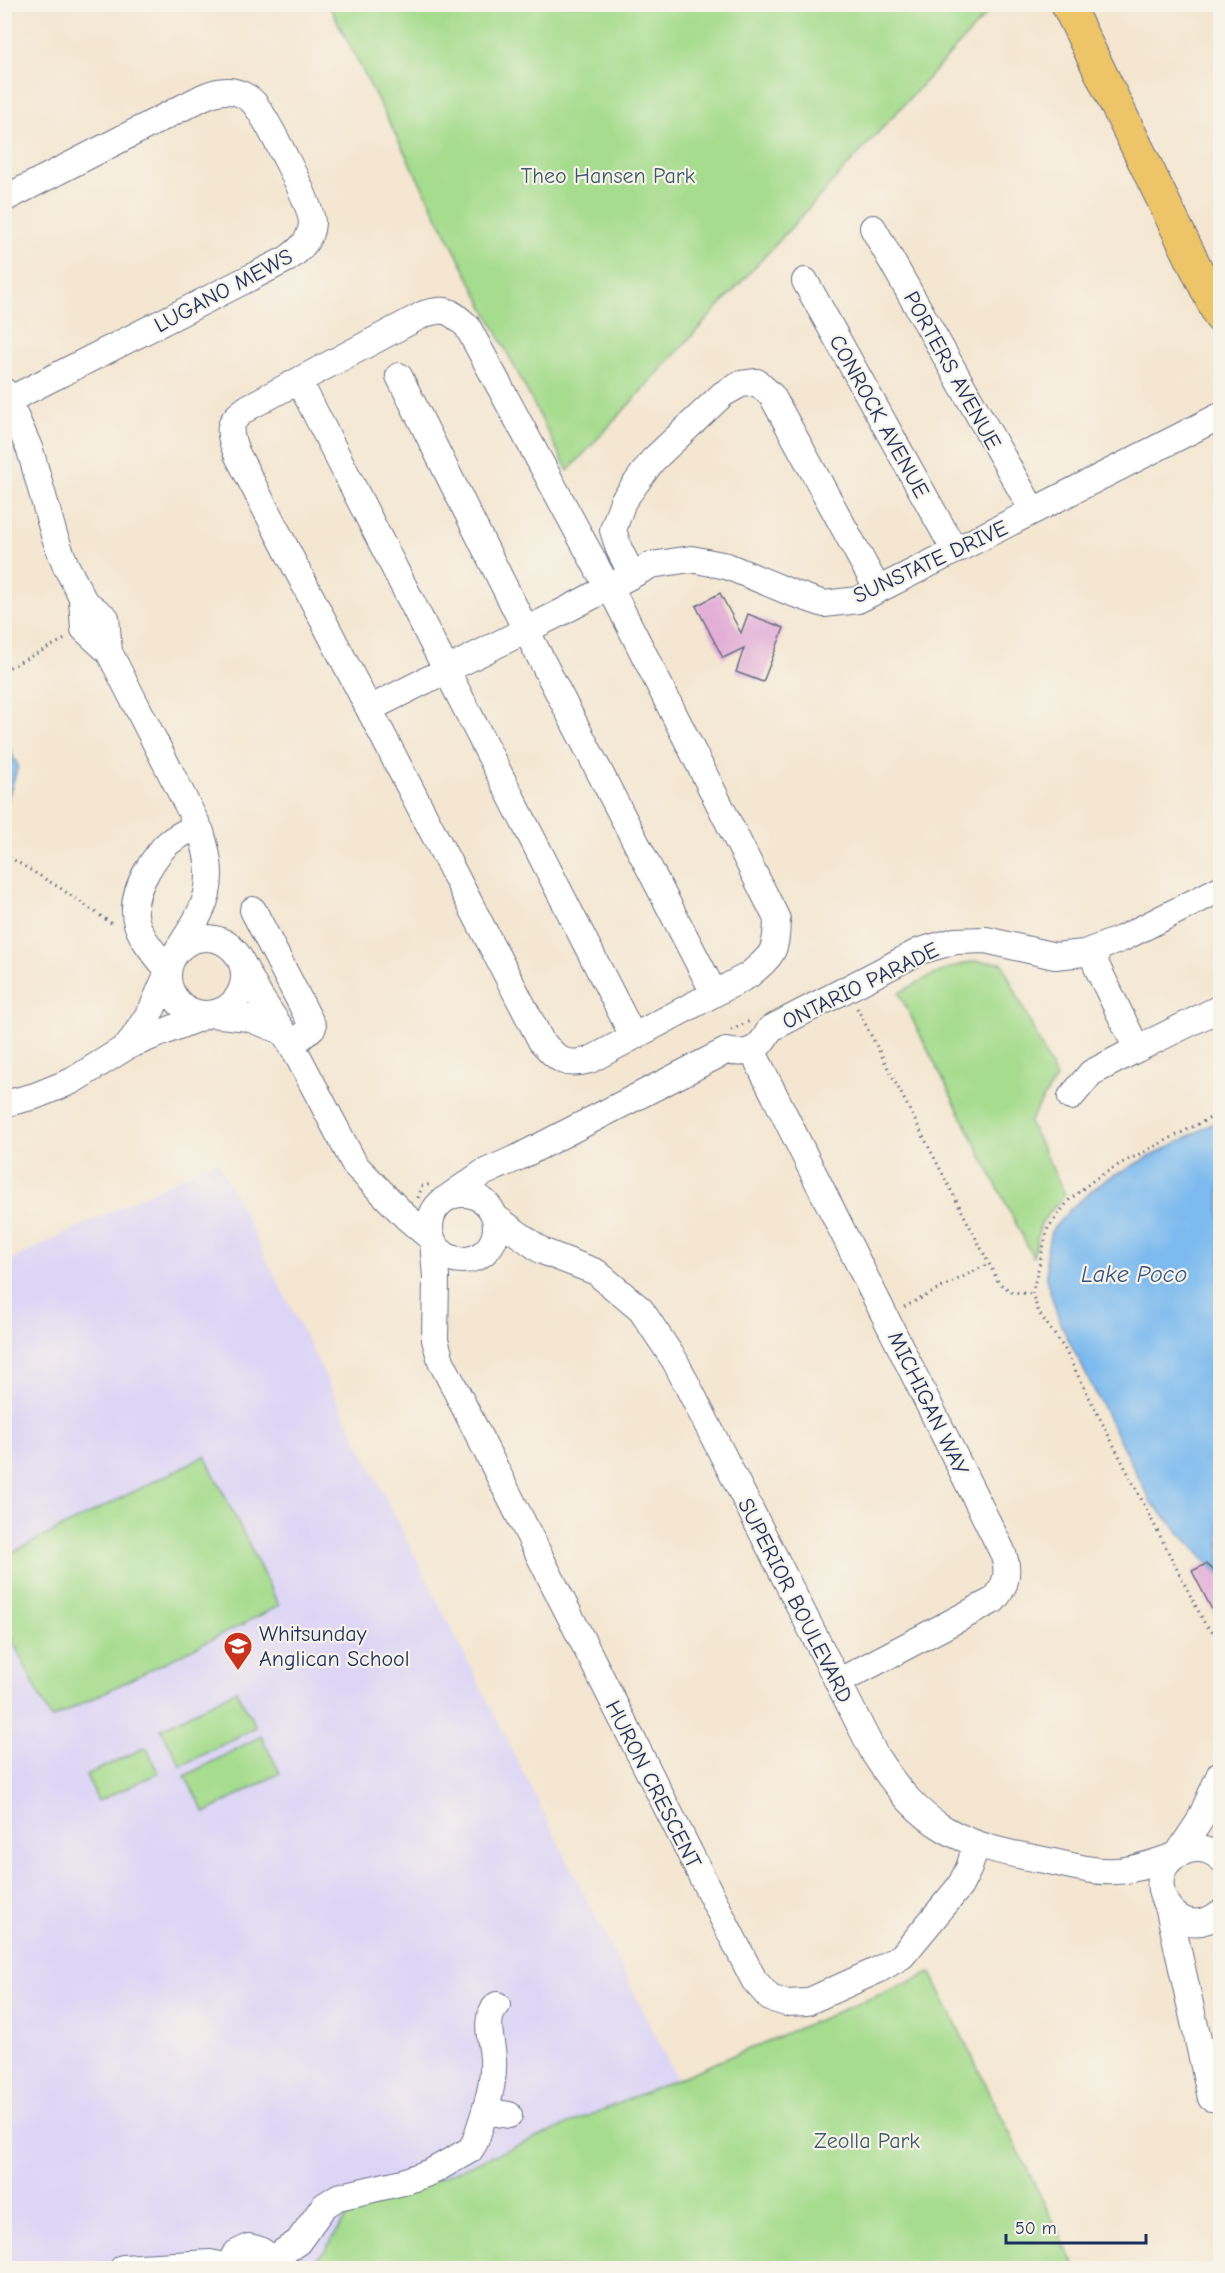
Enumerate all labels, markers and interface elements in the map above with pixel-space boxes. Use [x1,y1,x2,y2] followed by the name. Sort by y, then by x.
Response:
[521,163,696,189] park label: Theo Hansen Park
[150,244,297,338] street label: LUGANO MEWS
[898,287,1006,454] street label: PORTERS AVENUE
[824,330,935,503] street label: CONROCK AVENUE
[849,515,1012,609] street label: SUNSTATE DRIVE
[778,937,943,1035] street label: ONTARIO PARADE
[1081,1260,1187,1288] water label: Lake Poco
[882,1327,974,1480] street label: MICHIGAN WAY
[732,1494,858,1707] street label: SUPERIOR BOULEVARD
[259,1621,410,1672] place label: Whitsunday Anglican School
[222,1630,254,1672] school or university icon: Whitsunday Anglican School
[600,1696,707,1873] street label: HURON CRESCENT
[814,2128,920,2154] park label: Zeolla Park
[1006,2207,1146,2245] scale bar
[1015,2218,1057,2239] text: 50 m

